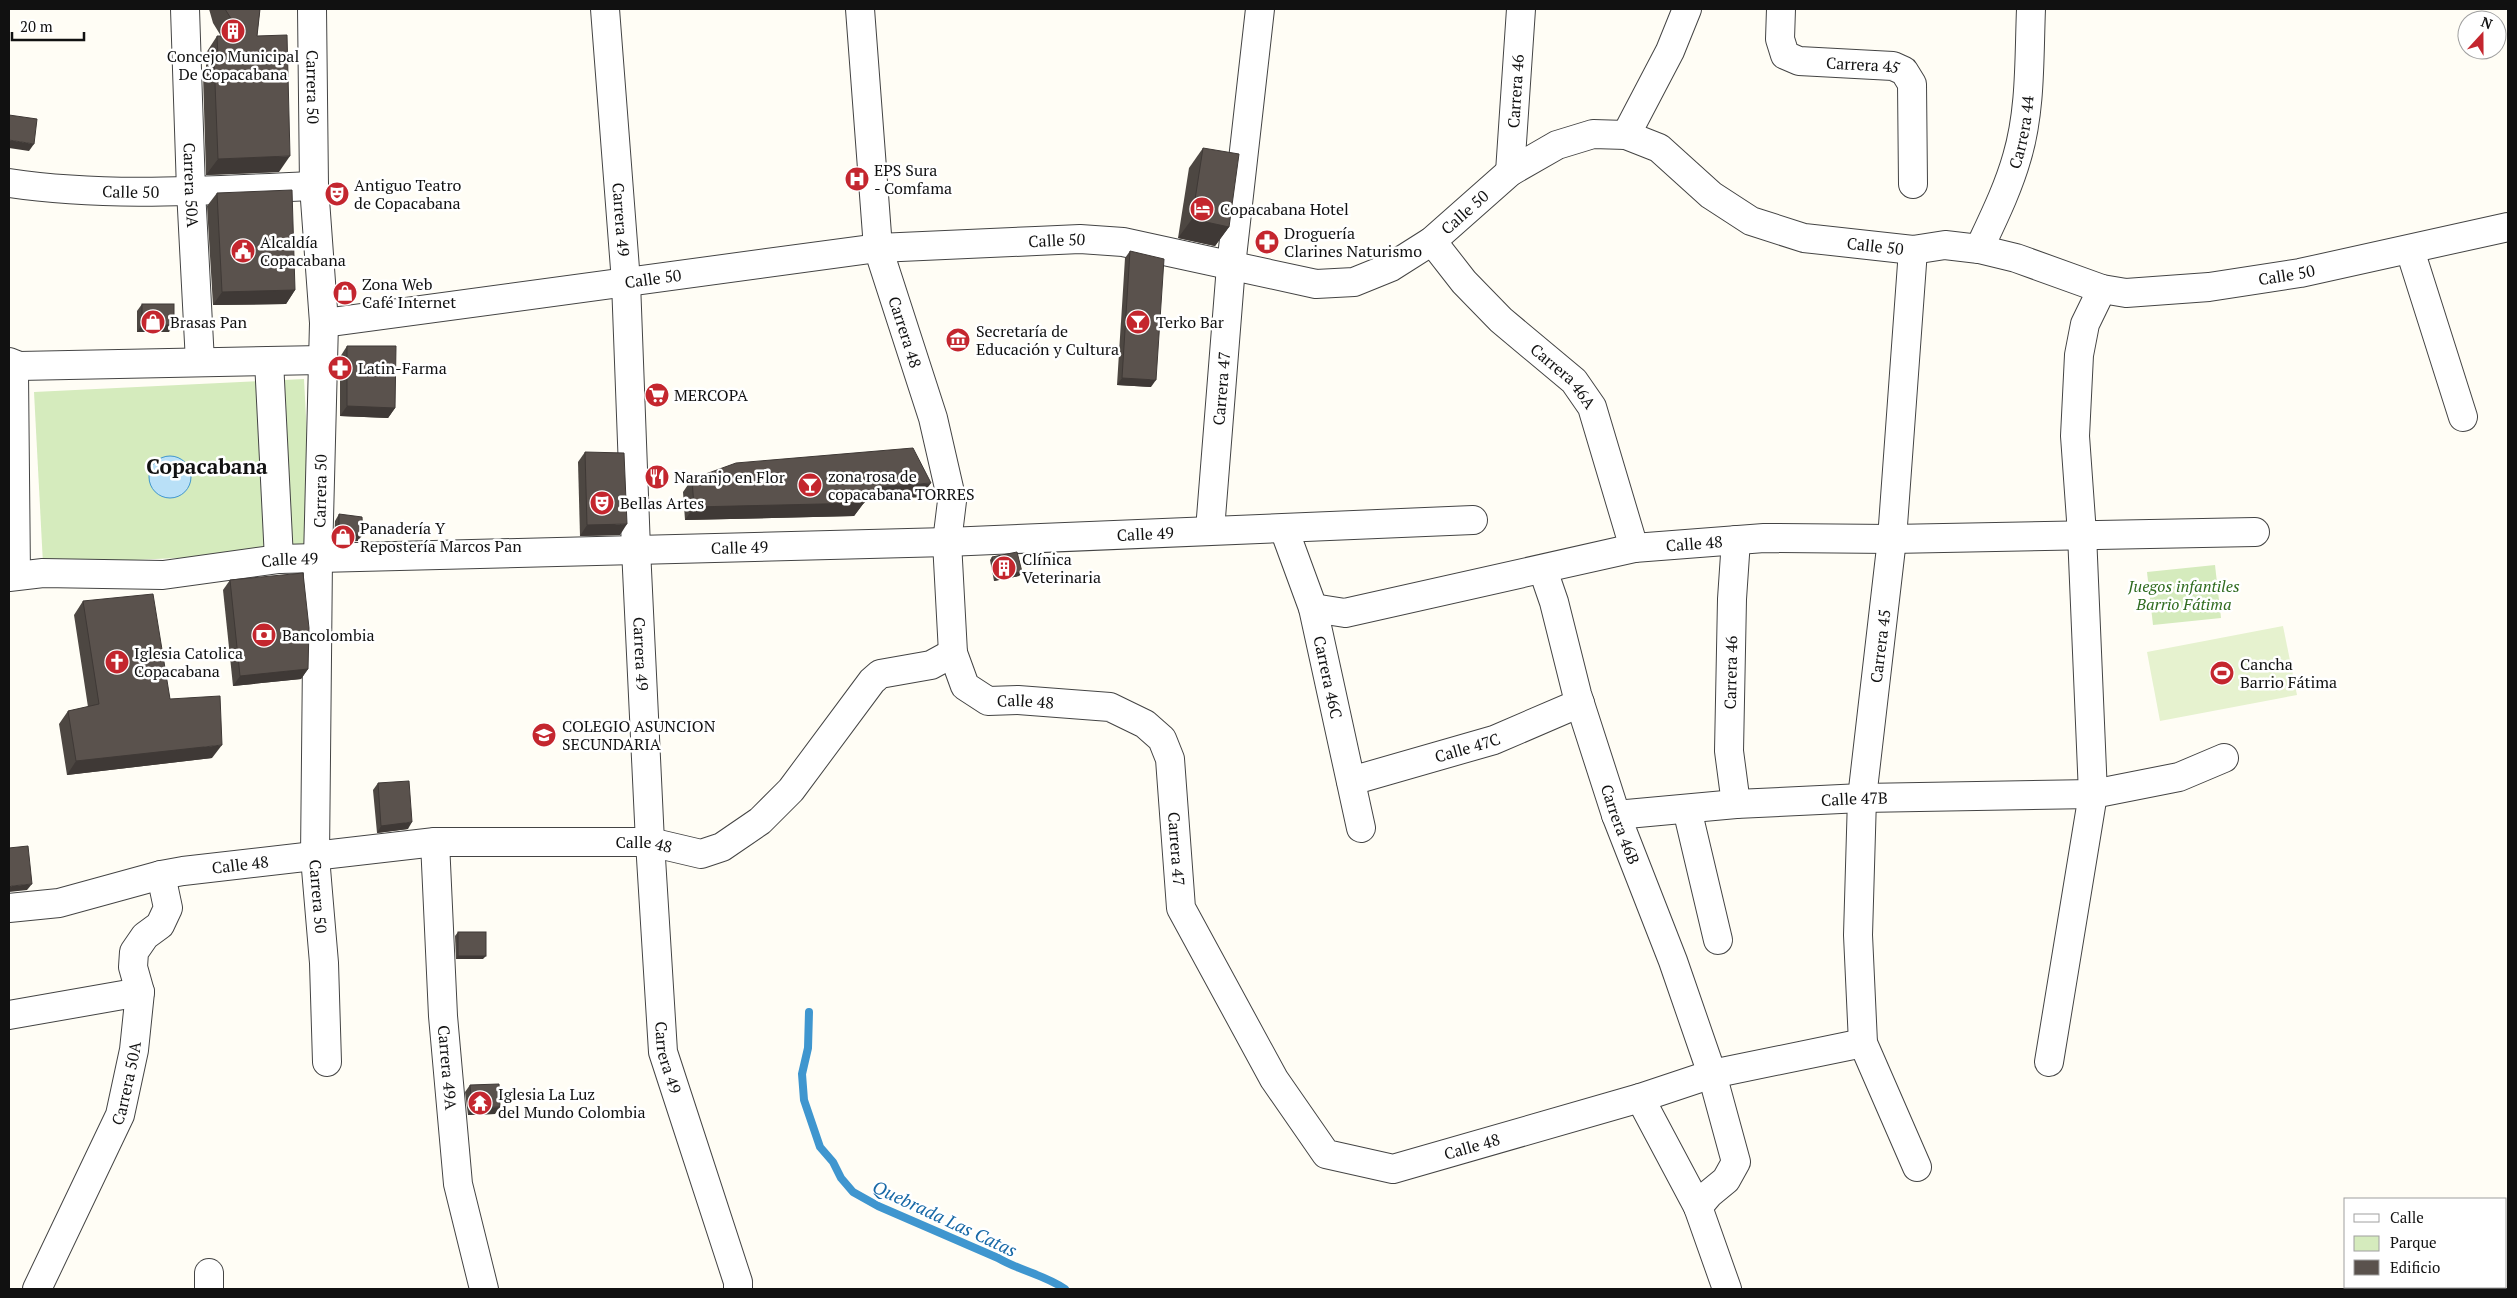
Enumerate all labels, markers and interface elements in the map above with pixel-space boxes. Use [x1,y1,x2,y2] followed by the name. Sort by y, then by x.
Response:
[12,10,85,42] scale bar
[2457,10,2507,60] north arrow
[2478,12,2496,33] text: N
[20,16,53,36] text: 20 m
[220,18,246,44] building icon: Concejo Municipal De Copacabana
[167,45,299,85] place label: Concejo Municipal De Copacabana
[301,50,324,124] street label: Carrera 50
[1825,51,1904,79] street label: Carrera 45
[1502,53,1529,129] street label: Carrera 46
[2003,94,2039,171] street label: Carrera 44
[178,142,204,228] street label: Carrera 50A
[874,159,952,199] place label: EPS Sura - Comfama
[844,166,870,192] hospital icon: EPS Sura - Comfama
[354,174,462,214] place label: Antiguo Teatro de Copacabana
[102,180,159,203] street label: Calle 50
[324,181,350,207] theatre icon: Antiguo Teatro de Copacabana
[607,182,635,257] street label: Carrera 49
[1436,185,1493,239] street label: Calle 50
[1189,196,1215,222] hotel icon: Copacabana Hotel
[1220,198,1349,220] place label: Copacabana Hotel
[1284,222,1422,262] place label: Droguería Clarines Naturismo
[1028,228,1086,252] street label: Calle 50
[1254,229,1280,255] pharmacy icon: Droguería Clarines Naturismo
[260,231,346,271] place label: Alcaldía Copacabana
[1846,232,1905,260] street label: Calle 50
[230,238,256,264] public building icon: Alcaldía Copacabana
[2257,259,2317,290] street label: Calle 50
[623,264,683,293] street label: Calle 50
[362,273,456,313] place label: Zona Web Café Internet
[332,280,358,306] shop icon: Zona Web Café Internet
[883,293,927,371] street label: Carrera 48
[140,309,166,335] shop icon: Brasas Pan
[1125,309,1151,335] bar icon: Terko Bar
[170,311,247,333] place label: Brasas Pan
[1156,311,1225,333] place label: Terko Bar
[976,320,1119,360] place label: Secretaría de Educación y Cultura
[945,327,971,353] museum icon: Secretaría de Educación y Cultura
[1526,338,1601,413] street label: Carrera 46A
[1207,351,1235,426] street label: Carrera 47
[327,355,353,381] pharmacy icon: Latin-Farma
[358,357,447,379] place label: Latin-Farma
[644,382,670,408] supermarket icon: MERCOPA
[674,384,748,406] place label: MERCOPA
[146,452,268,480] district label: Copacabana
[308,454,332,528] street label: Carrera 50
[644,464,670,490] restaurant icon: Naranjo en Flor
[828,465,975,505] place label: zona rosa de copacabana TORRES
[674,466,786,488] place label: Naranjo en Flor
[797,472,823,498] bar icon: zona rosa de copacabana TORRES
[589,490,615,516] theatre icon: Bellas Artes
[620,492,704,514] place label: Bellas Artes
[360,517,522,557] place label: Panadería Y Repostería Marcos Pan
[1116,522,1174,546] street label: Calle 49
[330,524,356,550] shop icon: Panadería Y Repostería Marcos Pan
[1665,530,1724,557] street label: Calle 48
[711,536,768,559] street label: Calle 49
[260,547,318,572] street label: Calle 49
[1022,548,1101,588] place label: Clínica Veterinaria
[991,555,1017,581] building icon: Clínica Veterinaria
[2127,575,2240,615] park label: Juegos infantiles Barrio Fátima
[1865,608,1895,684] street label: Carrera 45
[628,616,654,691] street label: Carrera 49
[251,622,277,648] bank icon: Bancolombia
[282,624,375,646] place label: Bancolombia
[1308,634,1348,721] street label: Carrera 46C
[1719,635,1742,710] street label: Carrera 46
[134,642,243,682] place label: Iglesia Catolica Copacabana
[104,649,130,675] church icon: Iglesia Catolica Copacabana
[2240,653,2337,693] place label: Cancha Barrio Fátima
[2209,660,2235,686] sports icon: Cancha Barrio Fátima
[997,689,1055,714] street label: Calle 48
[562,715,716,755] place label: COLEGIO ASUNCION SECUNDARIA
[531,722,557,748] school or university icon: COLEGIO ASUNCION SECUNDARIA
[1432,728,1504,767] street label: Calle 47C
[1596,781,1645,868] street label: Carrera 46B
[1820,787,1888,811] street label: Calle 47B
[1163,811,1190,887] street label: Carrera 47
[615,831,674,858] street label: Calle 48
[211,850,270,879] street label: Calle 48
[304,859,332,934] street label: Carrera 50
[650,1021,687,1097] street label: Carrera 49
[433,1024,462,1111] street label: Carrera 49A
[106,1041,146,1129] street label: Carrera 50A
[498,1083,646,1123] place label: Iglesia La Luz del Mundo Colombia
[467,1090,493,1116] temple icon: Iglesia La Luz del Mundo Colombia
[1441,1128,1502,1165] street label: Calle 48
[869,1174,1021,1262] water label: Quebrada Las Catas
[2344,1198,2507,1288] legend
[2390,1207,2424,1227] text: Calle
[2390,1232,2437,1252] text: Parque
[2390,1257,2440,1277] text: Edificio

